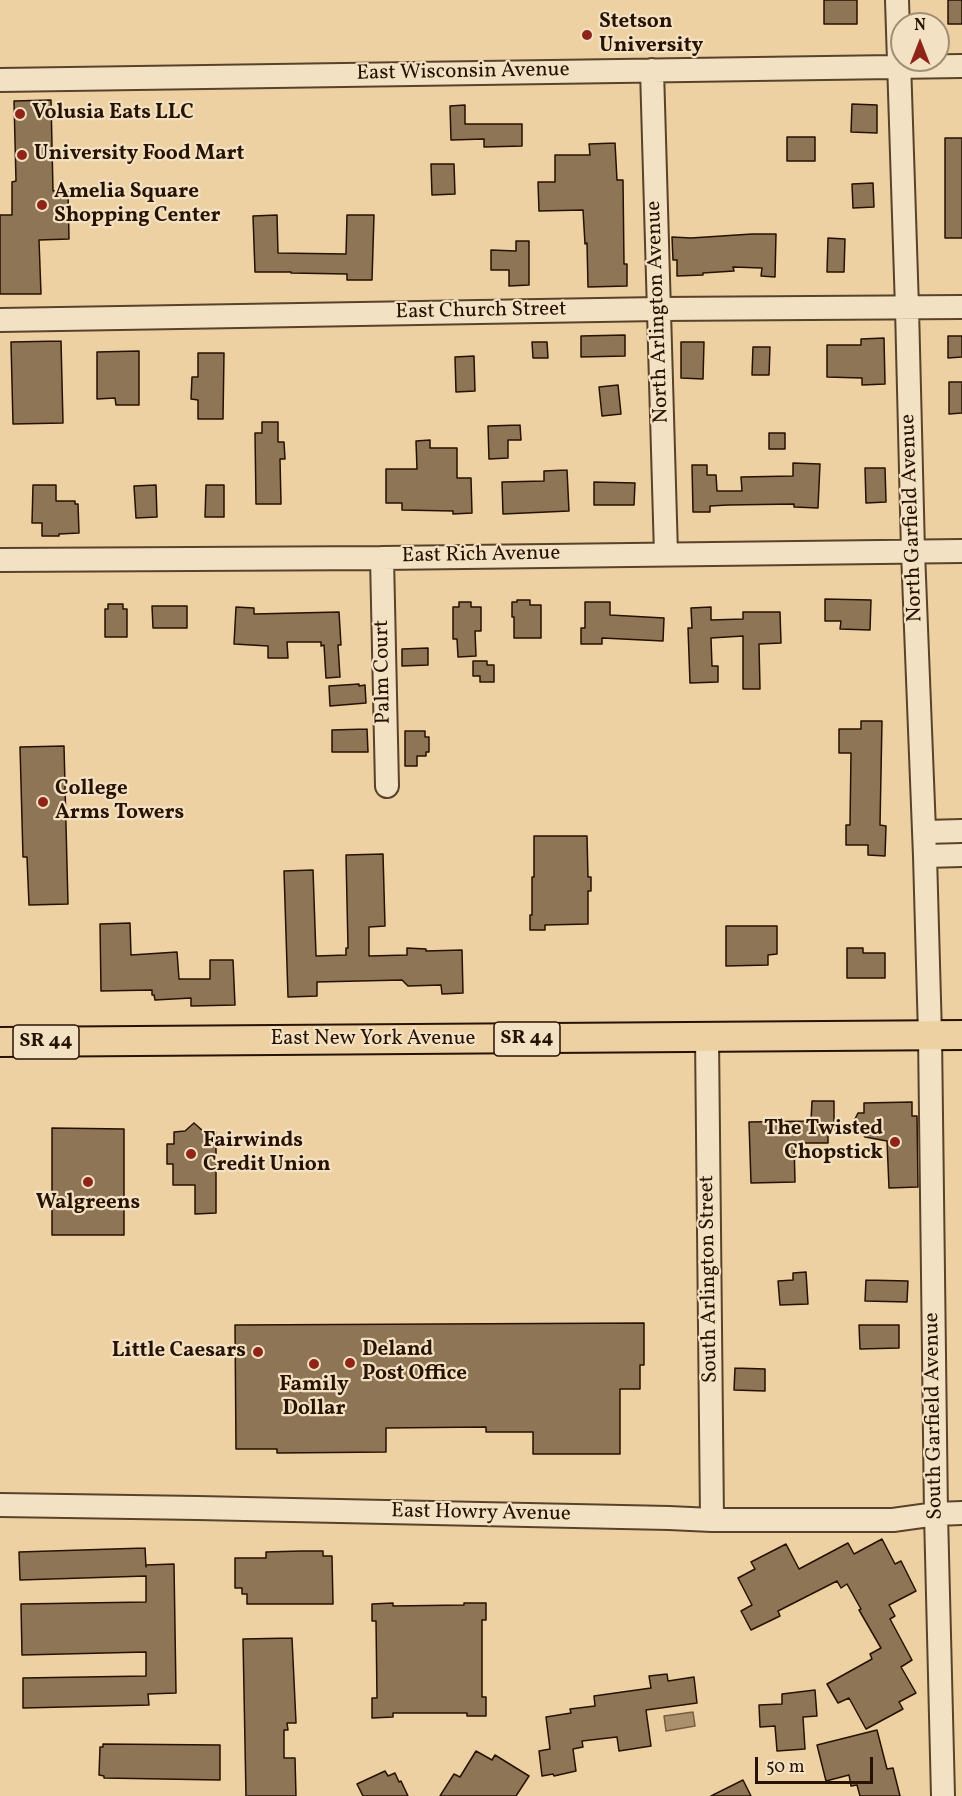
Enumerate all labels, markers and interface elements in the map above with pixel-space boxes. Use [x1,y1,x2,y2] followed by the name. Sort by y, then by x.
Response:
[599,10,703,60] place label: Stetson University
[890,12,950,72] north arrow
[914,15,926,37] text: N
[580,28,594,42] marker: Stetson University
[356,59,570,87] street label: East Wisconsin Avenue
[32,101,194,127] place label: Volusia Eats LLC
[13,107,27,121] marker: Volusia Eats LLC
[34,142,244,168] place label: University Food Mart
[15,148,29,162] marker: University Food Mart
[54,180,220,230] place label: Amelia Square Shopping Center
[35,198,49,212] marker: Amelia Square Shopping Center
[643,200,675,424] street label: North Arlington Avenue
[395,298,567,326] street label: East Church Street
[897,413,929,623] street label: North Garfield Avenue
[401,542,561,570] street label: East Rich Avenue
[370,619,398,725] street label: Palm Court
[55,777,184,827] place label: College Arms Towers
[36,795,50,809] marker: College Arms Towers
[494,1022,560,1056] road number: SR 44
[13,1025,79,1059] road number: SR 44
[270,1027,476,1053] street label: East New York Avenue
[764,1117,883,1167] place label: The Twisted Chopstick
[203,1129,331,1179] place label: Fairwinds Credit Union
[888,1135,902,1149] marker: The Twisted Chopstick
[184,1147,198,1161] marker: Fairwinds Credit Union
[81,1175,95,1189] marker: Walgreens
[696,1175,724,1383] street label: South Arlington Street
[36,1191,140,1217] place label: Walgreens
[921,1312,949,1520] street label: South Garfield Avenue
[362,1338,467,1388] place label: Deland Post Office
[112,1339,246,1365] place label: Little Caesars
[251,1345,265,1359] marker: Little Caesars
[343,1356,357,1370] marker: Deland Post Office
[307,1357,321,1371] marker: Family Dollar
[279,1373,349,1423] place label: Family Dollar
[391,1500,571,1528] street label: East Howry Avenue
[758,1745,876,1783] scale bar
[766,1755,805,1780] text: 50 m

